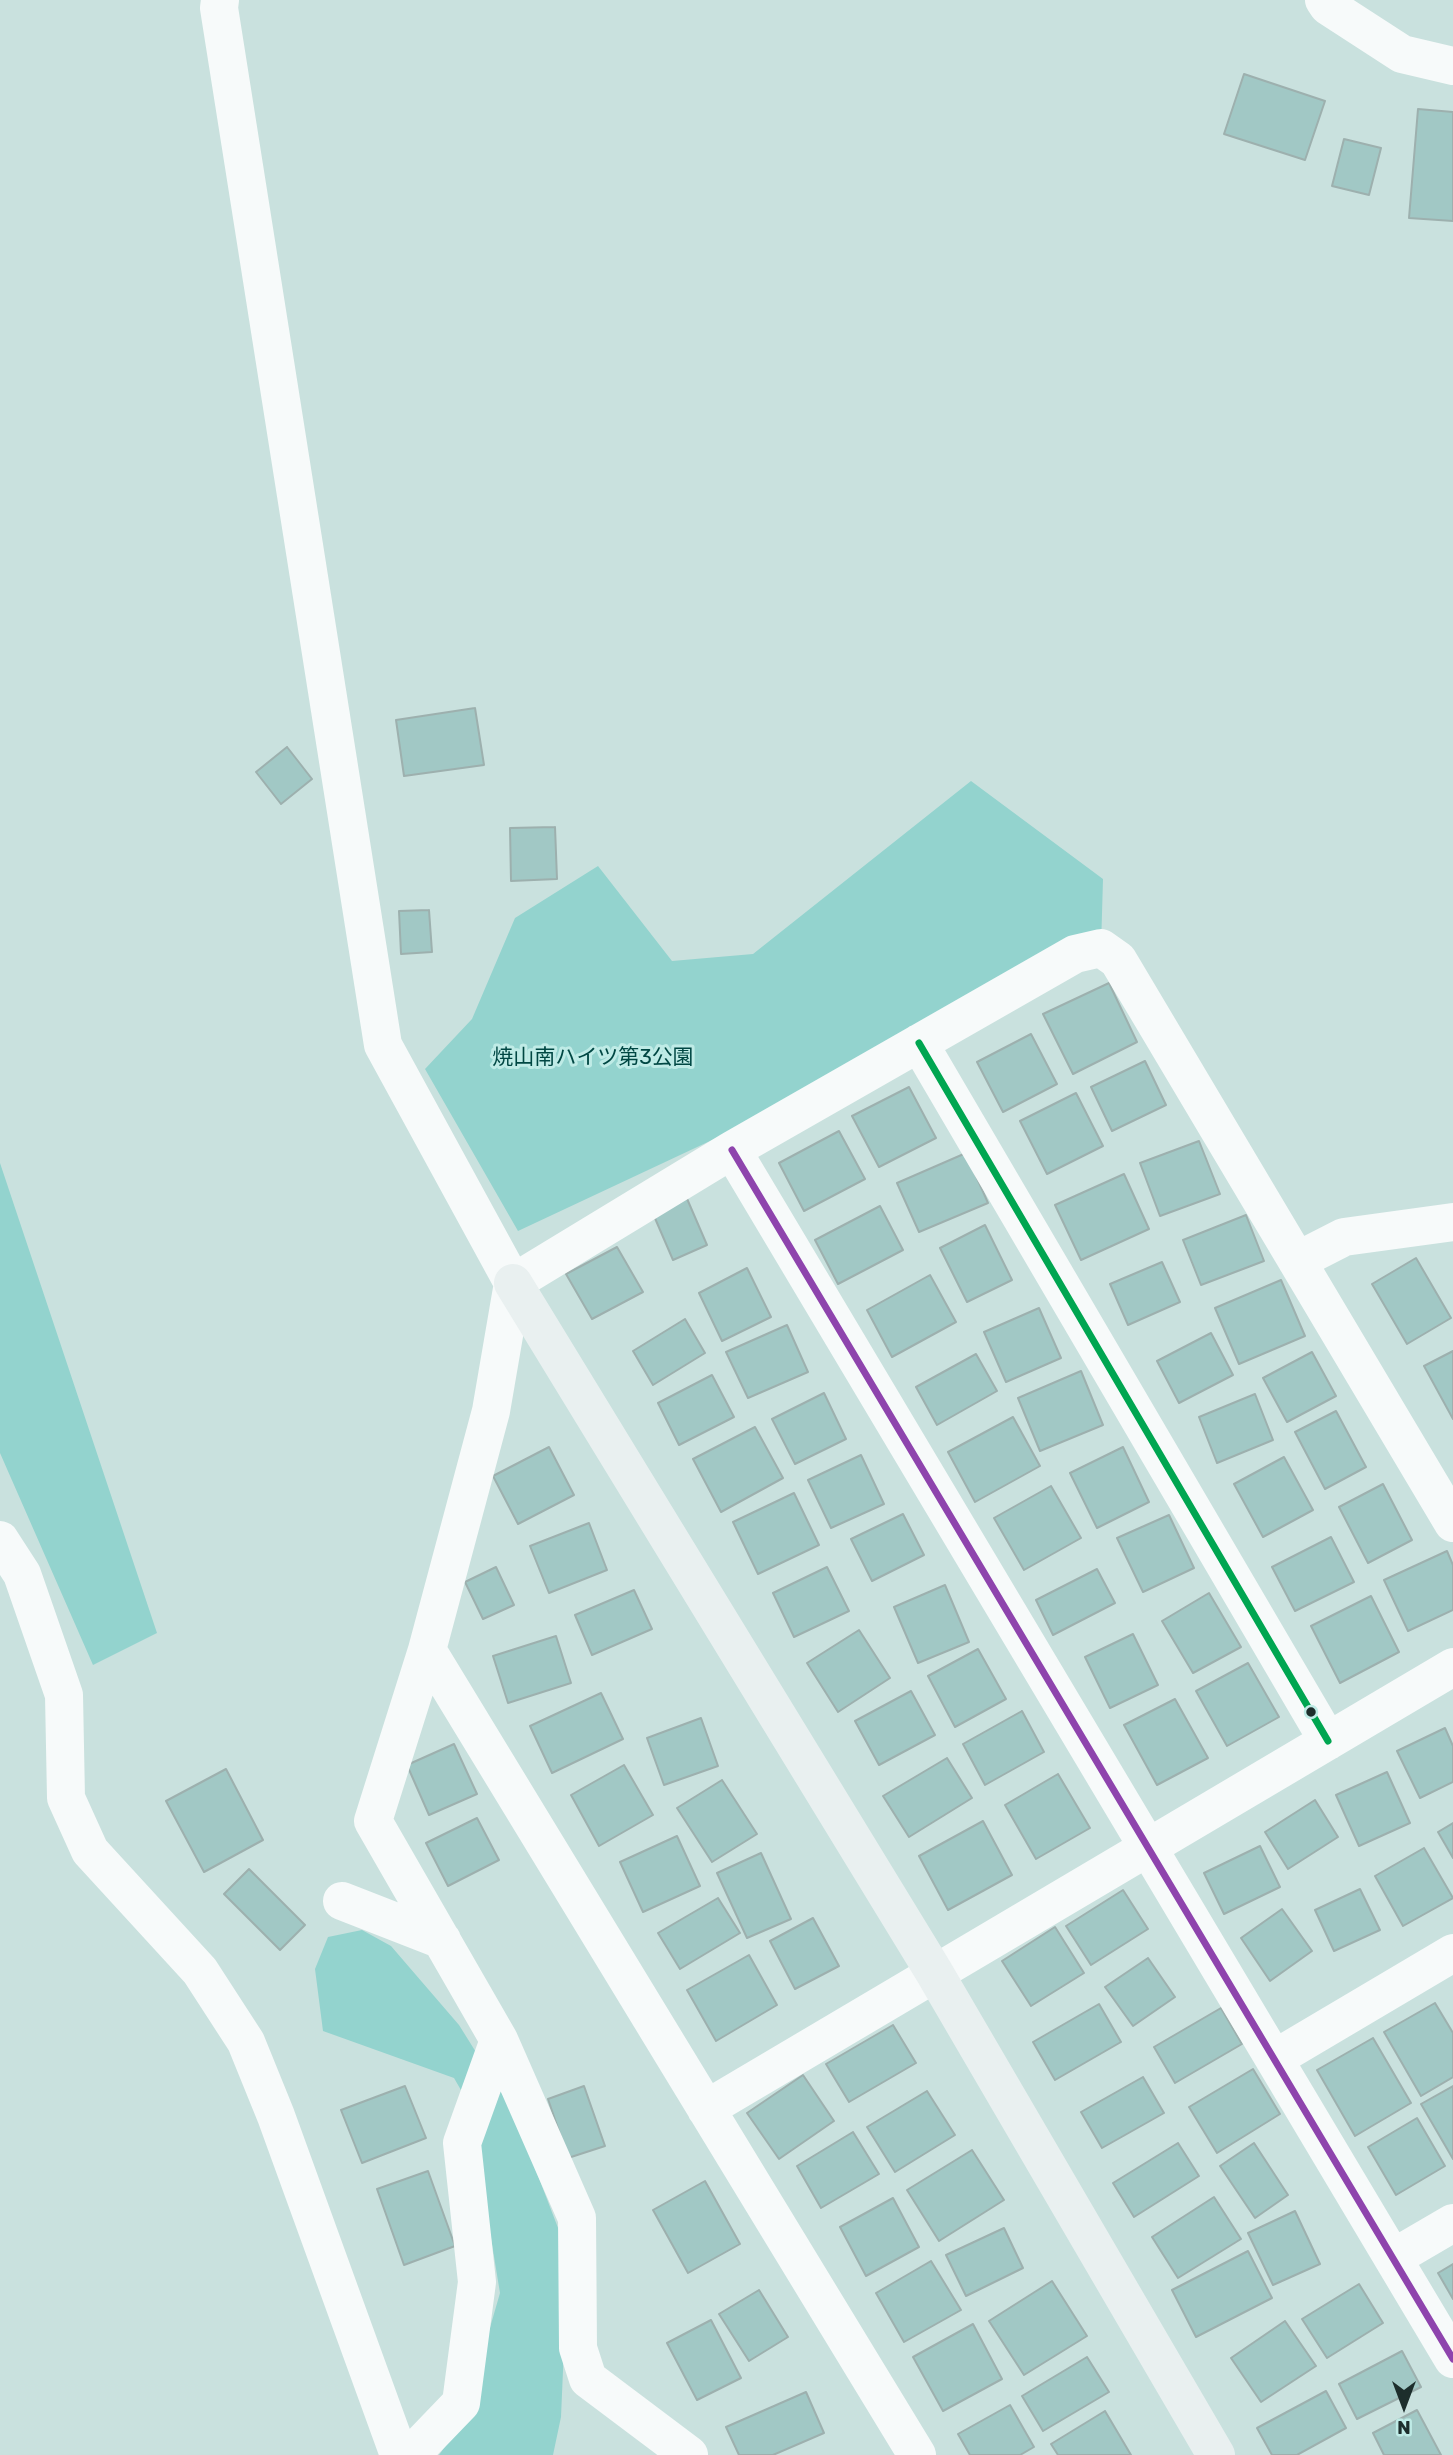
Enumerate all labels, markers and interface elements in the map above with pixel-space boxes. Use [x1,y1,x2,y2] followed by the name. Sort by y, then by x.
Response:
[492,1045,694,1071] park label: 焼山南ハイツ第3公園
[1304,1705,1318,1719] unlabelled marker
[1369,2371,1439,2441] north arrow
[1397,2416,1411,2439] text: N

